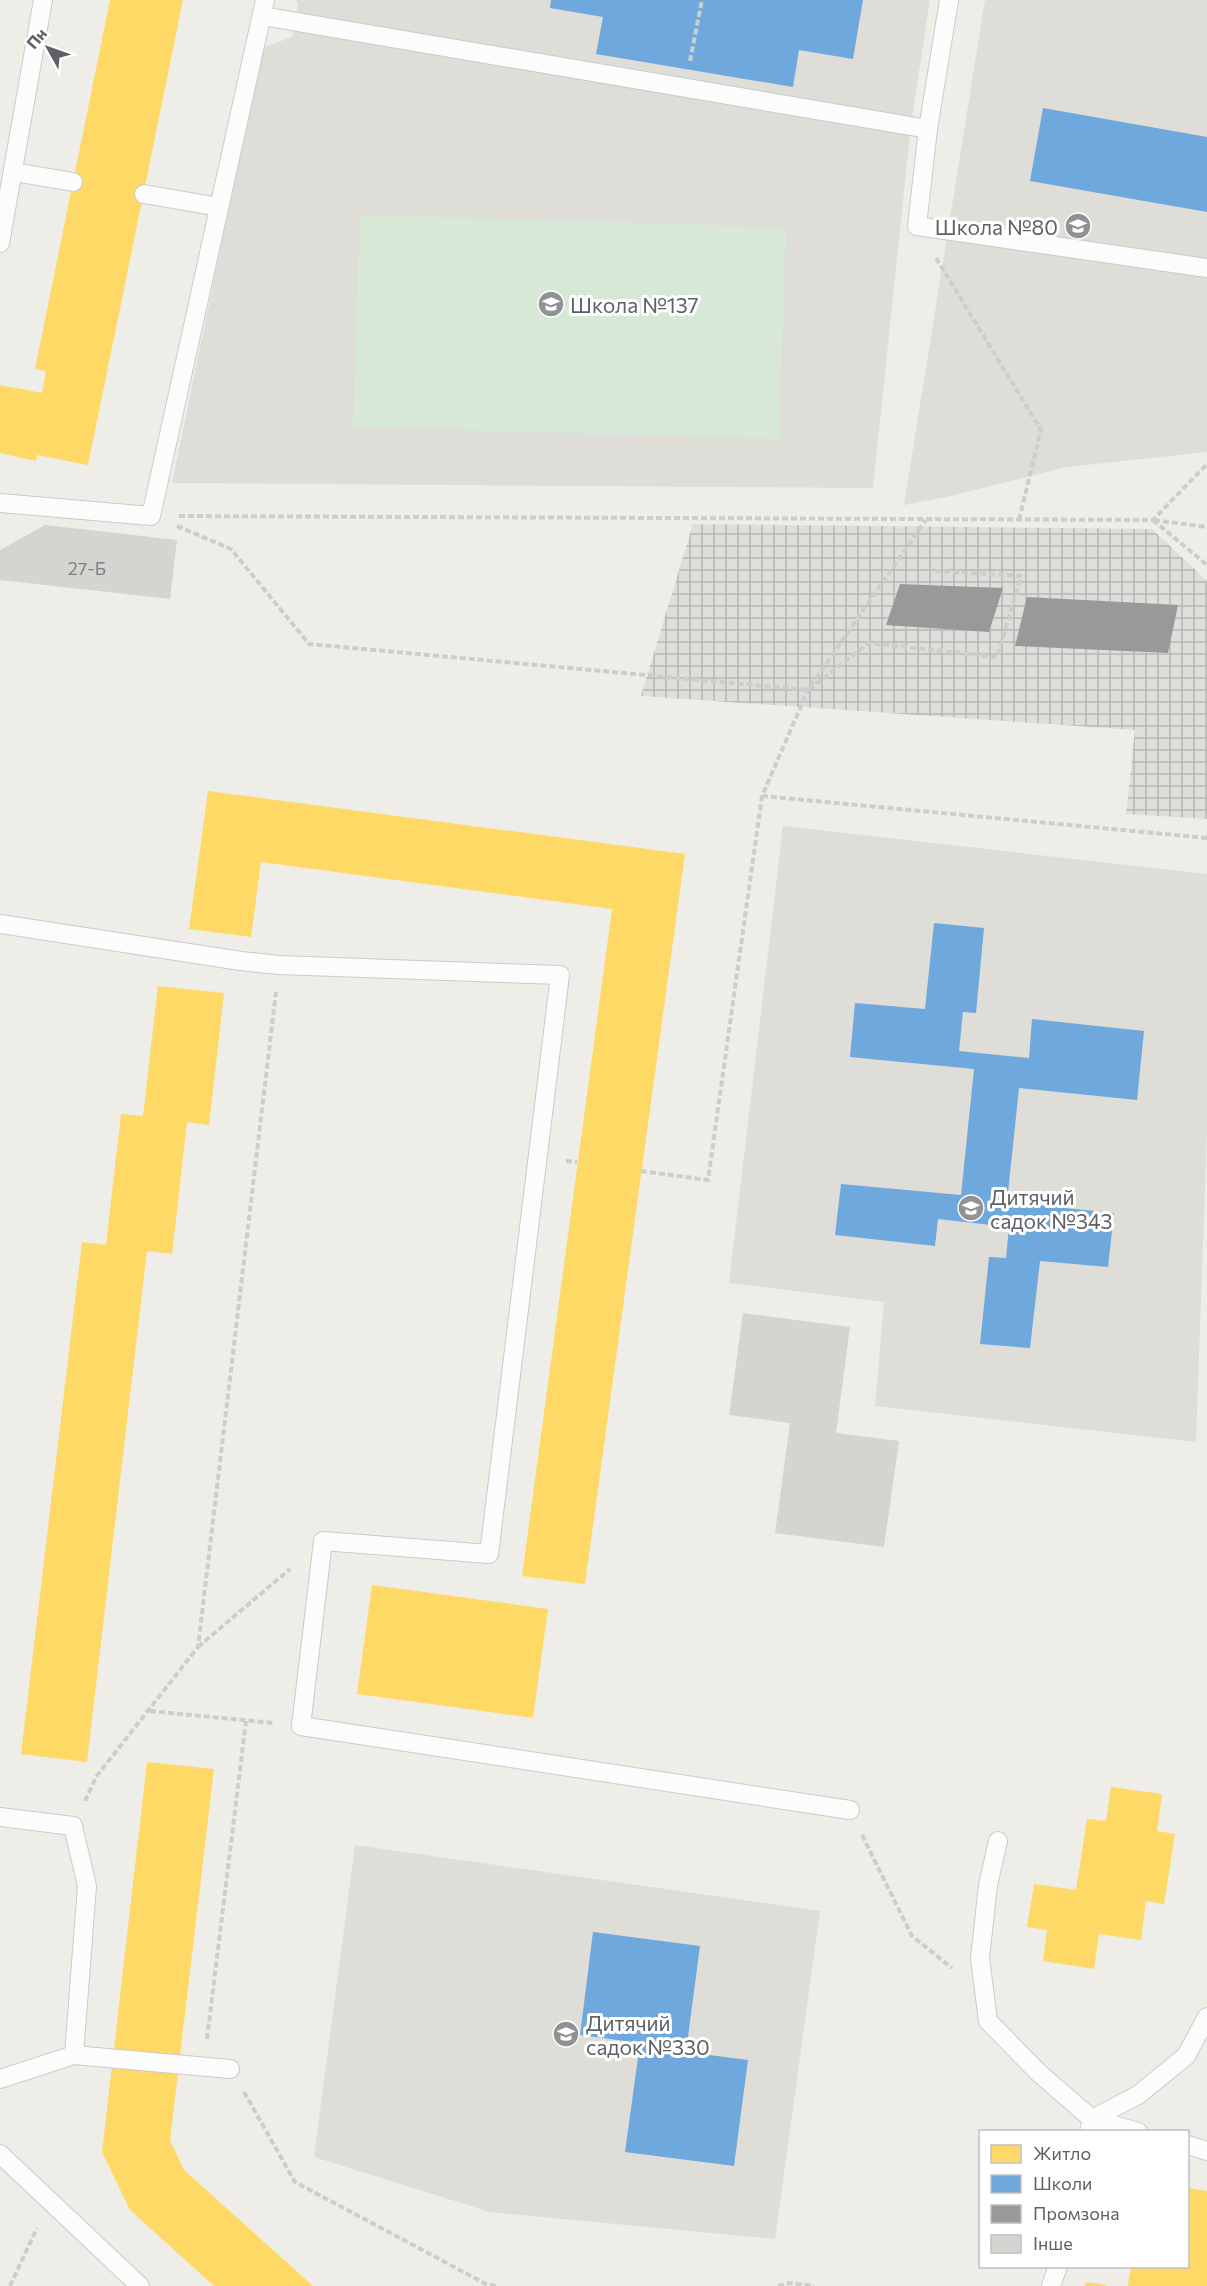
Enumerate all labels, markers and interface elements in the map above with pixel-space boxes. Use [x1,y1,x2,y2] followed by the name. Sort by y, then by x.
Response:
[18,18,78,78] north arrow
[22,24,50,52] text: Пн
[1063,211,1093,241] school or university icon: Школа №80
[935,214,1058,239] place label: Школа №80
[536,289,566,319] school or university icon: Школа №137
[570,292,699,317] place label: Школа №137
[68,557,106,579] house number: 27-Б
[990,1184,1113,1233] place label: Дитячий садок №343
[956,1193,986,1223] school or university icon: Дитячий садок №343
[586,2010,710,2059] place label: Дитячий садок №330
[551,2019,581,2049] school or university icon: Дитячий садок №330
[979,2130,1189,2268] legend
[1033,2142,1091,2164] text: Житло
[1033,2172,1092,2194] text: Школи
[1033,2202,1120,2224] text: Промзона
[1033,2232,1073,2254] text: Інше

